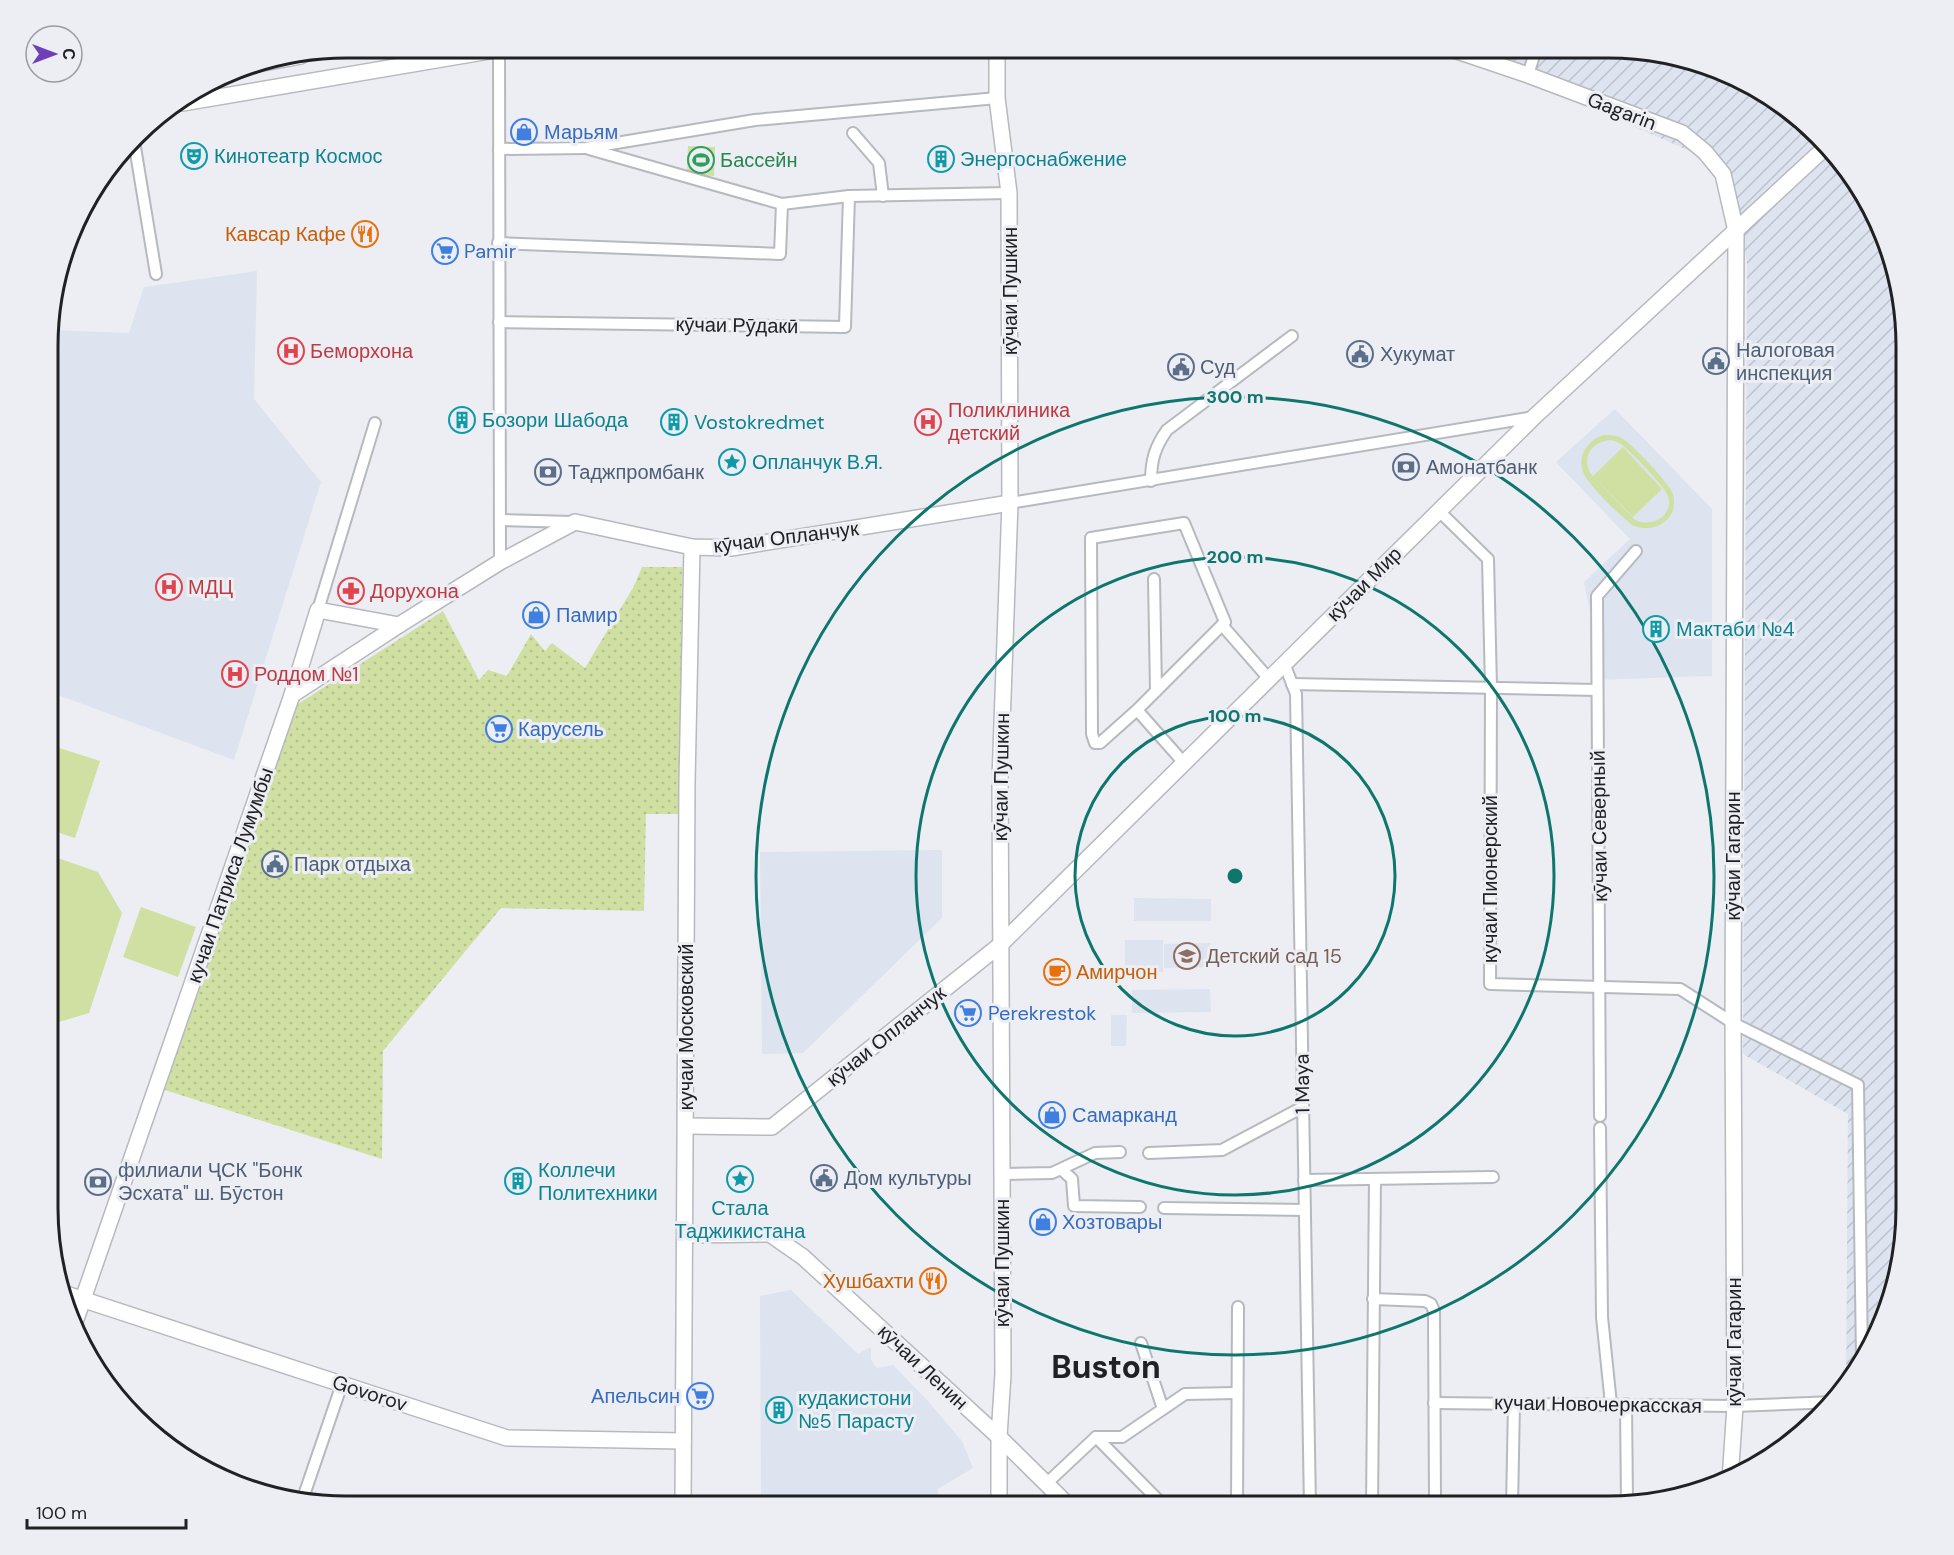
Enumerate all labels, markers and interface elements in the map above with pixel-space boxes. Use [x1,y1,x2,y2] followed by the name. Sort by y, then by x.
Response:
[24,24,84,84] north arrow
[58,48,79,60] text: С
[1584,86,1660,136] street label: Gagarin
[509,117,539,147] shop icon: Марьям
[544,119,618,145] place label: Марьям
[179,141,209,171] theatre icon: Кинотеатр Космос
[214,143,383,169] place label: Кинотеатр Космос
[926,144,956,174] building icon: Энергоснабжение
[686,145,716,175] sports icon: Бассейн
[960,146,1127,172] place label: Энергоснабжение
[720,147,798,173] place label: Бассейн
[350,219,380,249] restaurant icon: Кавсар Кафе
[225,221,346,247] place label: Кавсар Кафе
[997,227,1023,355] street label: кӯчаи Пушкин
[430,236,460,266] supermarket icon: Pamir
[464,238,516,264] place label: Pamir
[675,311,799,339] street label: кӯчаи Рӯдакӣ
[276,336,306,366] hospital icon: Беморхона
[1736,337,1835,386] place label: Налоговая инспекция
[310,338,414,364] place label: Беморхона
[1345,339,1375,369] public building icon: Хукумат
[1380,341,1455,367] place label: Хукумат
[1701,346,1731,376] public building icon: Налоговая инспекция
[1166,352,1196,382] public building icon: Суд
[1200,354,1236,380] place label: Суд
[1206,385,1264,409] text: 300 m
[948,397,1071,446] place label: Поликлиника детский
[447,405,477,435] building icon: Бозори Шабода
[482,407,629,433] place label: Бозори Шабода
[659,407,689,437] building icon: Vostokredmet
[913,407,943,437] hospital icon: Поликлиника детский
[694,409,825,435] place label: Vostokredmet
[717,447,747,477] place icon: Опланчук В.Я.
[752,449,882,475] place label: Опланчук В.Я.
[1391,452,1421,482] bank icon: Амонатбанк
[1426,454,1537,480] place label: Амонатбанк
[533,457,563,487] bank icon: Таджпромбанк
[568,459,704,485] place label: Таджпромбанк
[712,515,860,559] street label: кӯчаи Опланчук
[1321,541,1407,627] street label: кӯчаи Мир
[1207,545,1263,569] text: 200 m
[154,572,184,602] hospital icon: МДЦ
[188,574,233,600] place label: МДЦ
[336,576,366,606] pharmacy icon: Дорухона
[370,578,460,604] place label: Дорухона
[521,600,551,630] shop icon: Памир
[556,602,618,628] place label: Памир
[1641,614,1671,644] building icon: Мактаби №4
[1676,616,1795,642] place label: Мактаби №4
[220,659,250,689] hospital icon: Роддом №1
[254,661,358,687] place label: Роддом №1
[1208,704,1262,728] text: 100 m
[987,713,1015,841] street label: кӯчаи Пушкин
[484,714,514,744] supermarket icon: Карусель
[518,716,604,742] place label: Карусель
[1585,750,1613,902] street label: кӯчаи Северный
[181,764,279,986] street label: кучаи Патриса Лумумбы
[1720,792,1746,920] street label: кӯчаи Гагарин
[1477,795,1503,963] street label: кучаи Пионерский
[260,849,290,879] public building icon: Парк отдыха
[294,851,412,877] place label: Парк отдыха
[1225,866,1245,886] centre of rings
[1172,941,1202,971] school or university icon: Детский сад 15
[1206,943,1342,969] place label: Детский сад 15
[673,944,699,1110] street label: кучаи Московский
[1042,957,1072,987] cafe icon: Амирчон
[1076,959,1158,985] place label: Амирчон
[821,980,951,1092] street label: кӯчаи Опланчук
[953,998,983,1028] supermarket icon: Perekrestok
[988,1000,1096,1026] place label: Perekrestok
[1288,1054,1316,1114] street label: 1 Maya
[1037,1100,1067,1130] shop icon: Самарканд
[1072,1102,1177,1128] place label: Самарканд
[118,1157,303,1206] place label: филиали ҶСК "Бонк Эсхата" ш. Бӯстон
[538,1157,658,1206] place label: Коллечи Политехники
[809,1163,839,1193] public building icon: Дом культуры
[725,1164,755,1194] place icon: Стала Таджикистана
[844,1165,972,1191] place label: Дом культуры
[503,1166,533,1196] building icon: Коллечи Политехники
[83,1167,113,1197] bank icon: филиали ҶСК "Бонк Эсхата" ш. Бӯстон
[675,1195,806,1244] place label: Стала Таджикистана
[989,1199,1015,1327] street label: кӯчаи Пушкин
[1028,1207,1058,1237] shop icon: Хозтовары
[1062,1209,1162,1235] place label: Хозтовары
[918,1266,948,1296] restaurant icon: Хушбахти
[823,1268,914,1294] place label: Хушбахти
[1721,1278,1747,1406] street label: кӯчаи Гагарин
[872,1319,974,1415] street label: кӯчаи Ленин
[1051,1346,1161,1388] district label: Buston
[329,1369,411,1417] street label: Govorov
[685,1381,715,1411] supermarket icon: Апельсин
[591,1383,680,1409] place label: Апельсин
[798,1385,914,1434] place label: кудакистони №5 Парасту
[1494,1389,1702,1419] street label: кучаи Новочеркасская
[764,1395,794,1425] building icon: кудакистони №5 Парасту
[27,1492,186,1530] scale bar
[36,1501,87,1525] text: 100 m

